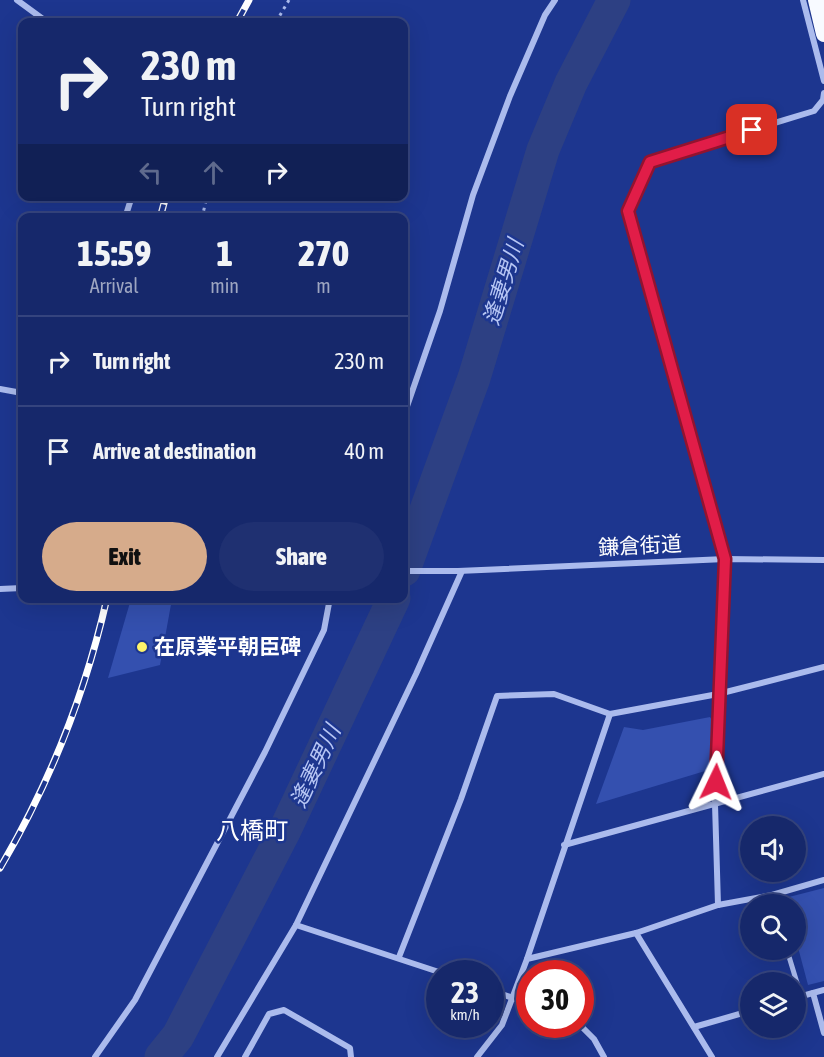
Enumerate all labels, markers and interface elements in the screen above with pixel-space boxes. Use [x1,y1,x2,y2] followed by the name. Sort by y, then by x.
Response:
[141,41,236,89] text: 230 m
[42,42,120,120] icon: right
[141,91,236,122] text: Turn right
[726,104,777,155] pin
[735,113,768,146] icon: arrive
[134,156,167,189] icon: left
[197,156,230,189] icon: ahead
[260,156,293,189] icon: right
[77,232,151,274] text: 15:59
[216,232,233,274] text: 1
[298,232,349,274] text: 270
[478,234,529,328] water label: 逢妻男川
[90,274,139,297] text: Arrival
[210,274,239,297] text: min
[316,274,331,297] text: m
[42,345,75,378] icon: right
[93,348,170,374] text: Turn right
[334,348,384,374] text: 230 m
[42,435,75,468] icon: arrive
[93,438,256,464] text: Arrive at destination
[344,438,384,464] text: 40 m
[42,522,207,591] button: Exit
[219,522,384,591] button: Share
[597,531,683,559] street label: 鎌倉街道
[154,634,301,658] place label: 在原業平朝臣碑
[135,640,149,654] marker: 在原業平朝臣碑
[285,719,346,811] water label: 逢妻男川
[684,750,748,814] position arrow
[740,816,806,1038] map controls
[740,816,806,882] button: sound
[216,817,288,844] district label: 八橋町
[740,894,806,960] button: search
[516,960,594,1038] speed limit sign: 30
[740,972,806,1038] button: layers
[451,975,479,1009] text: 23
[450,1006,480,1023] text: km/h

